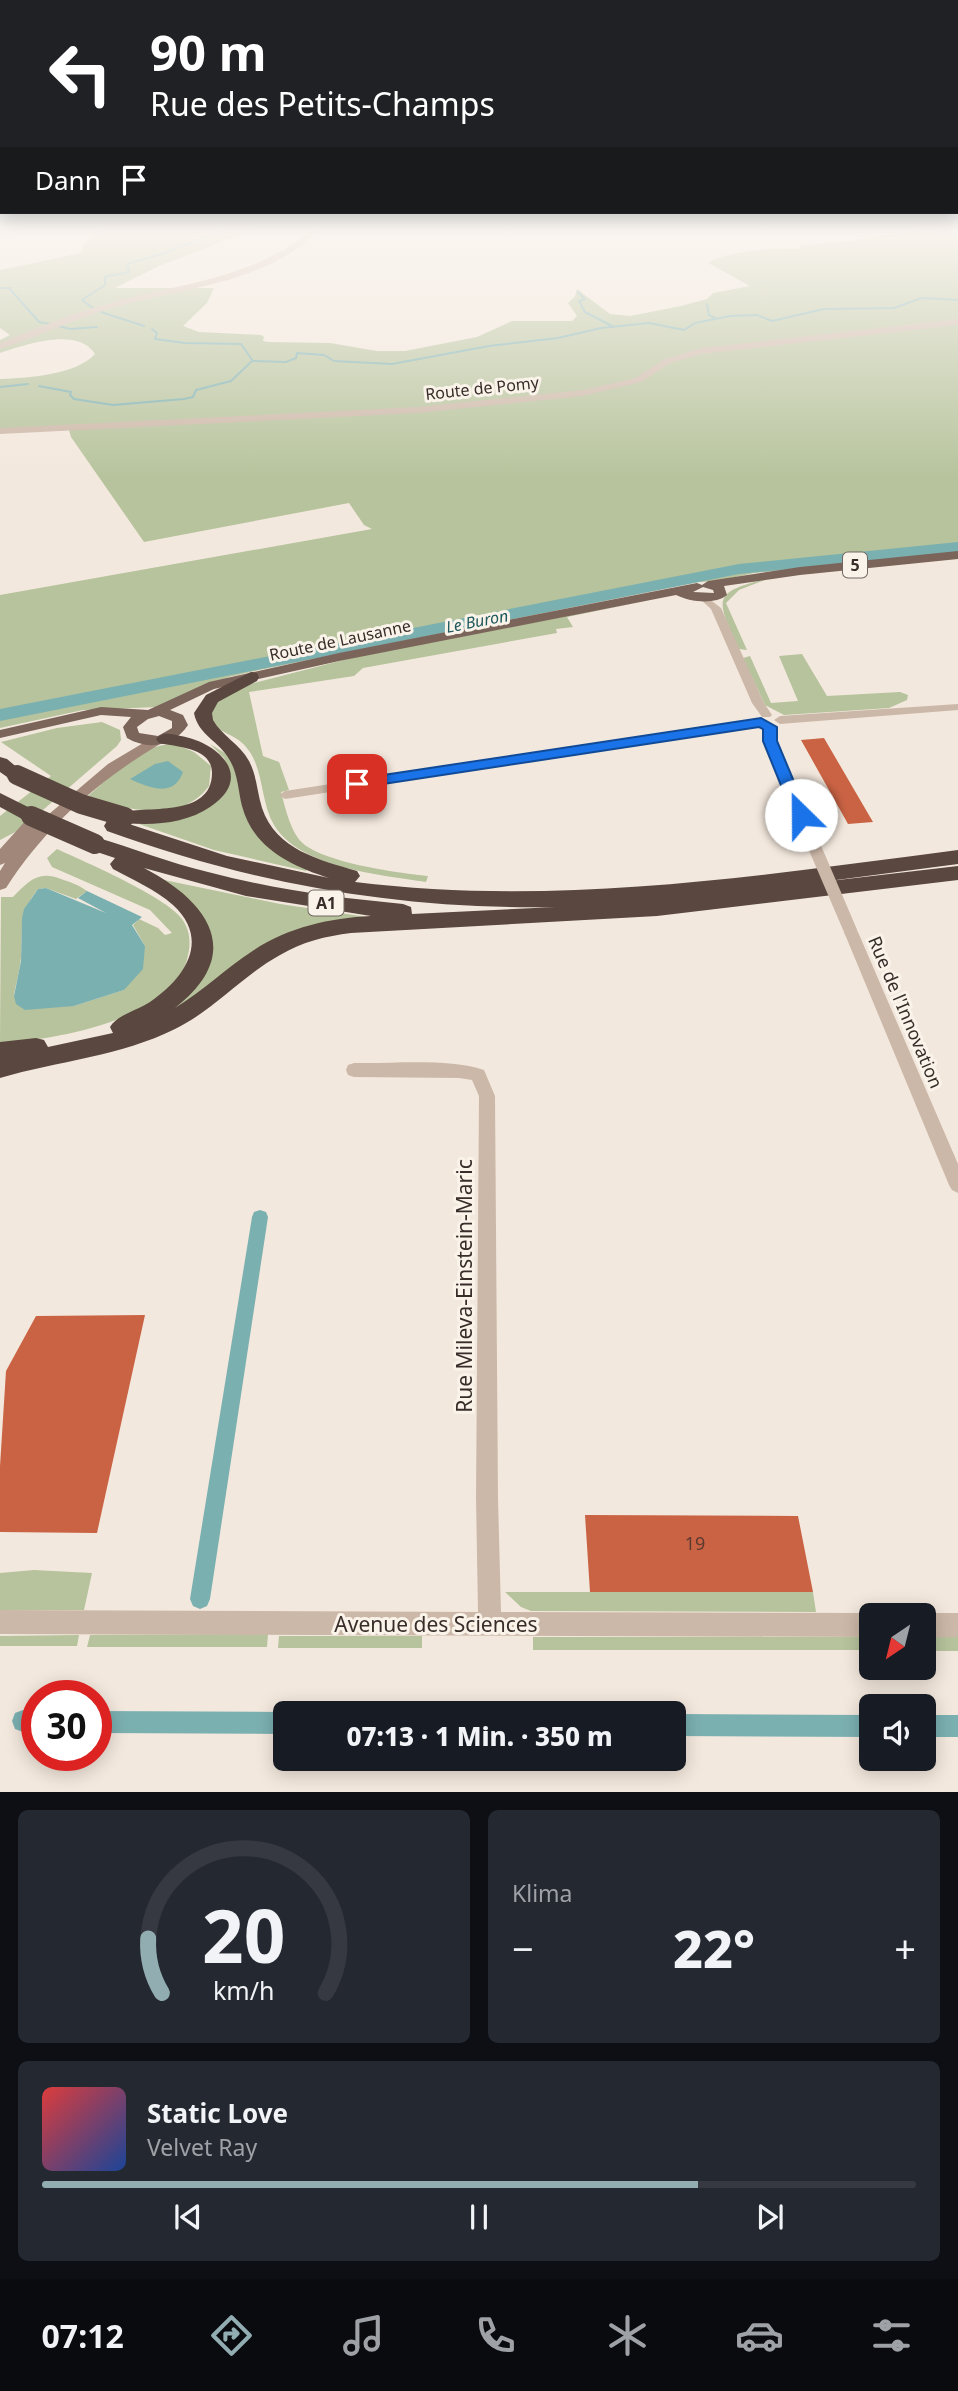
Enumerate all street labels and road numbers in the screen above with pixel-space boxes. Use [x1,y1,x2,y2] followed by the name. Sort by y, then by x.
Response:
[424,371,541,405] street label: Route de Pomy
[843,552,867,578] road number: 5
[267,614,413,666] street label: Route de Lausanne
[308,890,344,916] road number: A1
[863,932,949,1092] street label: Rue de l'Innovation
[450,1159,478,1413] street label: Rue Mileva-Einstein-Maric
[334,1610,538,1638] street label: Avenue des Sciences

